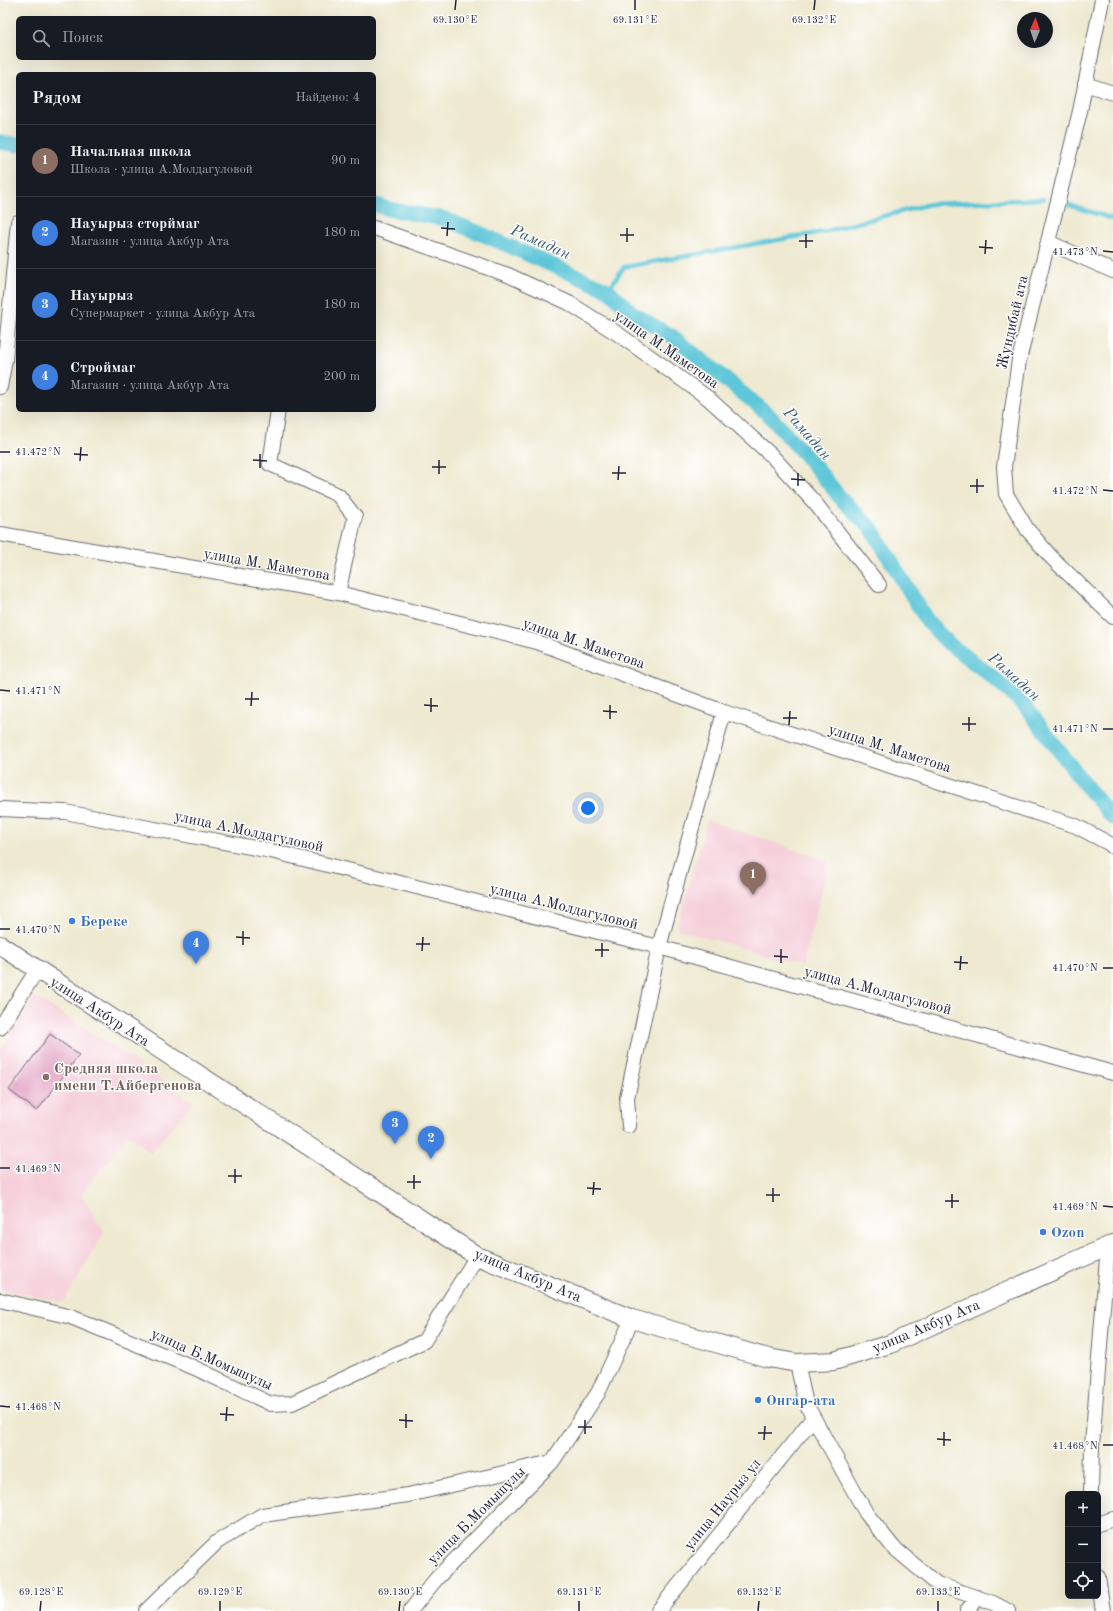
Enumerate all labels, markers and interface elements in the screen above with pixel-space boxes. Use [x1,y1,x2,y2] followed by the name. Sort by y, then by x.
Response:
[1017,12,1053,48] north arrow
[433,15,477,25] text: 69.130°E
[613,15,657,25] text: 69.131°E
[792,15,836,25] text: 69.132°E
[16,16,376,60] search box
[30,27,52,49] icon: search
[62,31,103,46] text: Поиск
[32,90,81,107] text: Рядом
[296,91,360,104] text: Найдено: 4
[70,145,191,160] text: Начальная школа
[41,154,49,167] text: 1
[331,154,360,167] text: 90 m
[70,163,253,176] text: Школа · улица А.Молдагуловой
[70,217,200,232] text: Науырыз сторймаг
[507,222,573,263] water label: Рамадан
[41,226,49,239] text: 2
[323,226,360,239] text: 180 m
[70,235,229,248] text: Магазин · улица Акбур Ата
[1052,247,1098,257] text: 41.473°N
[995,273,1032,371] street label: Жундибай ата
[70,289,133,304] text: Науырыз
[41,298,49,311] text: 3
[323,298,360,311] text: 180 m
[70,307,255,320] text: Супермаркет · улица Акбур Ата
[611,309,722,392] street label: улица М.Маметова
[70,361,135,376] text: Строймаг
[41,370,49,383] text: 4
[323,370,360,383] text: 200 m
[70,379,229,392] text: Магазин · улица Акбур Ата
[779,404,833,464] water label: Рамадан
[15,447,61,457] text: 41.472°N
[1052,486,1098,496] text: 41.472°N
[202,547,332,584] street label: улица М. Маметова
[520,616,647,673] street label: улица М. Маметова
[984,649,1043,705] water label: Рамадан
[15,686,61,696] text: 41.471°N
[826,722,953,777] street label: улица М. Маметова
[1052,724,1098,734] text: 41.471°N
[578,798,598,818] your location
[173,809,325,856] street label: улица А.Молдагуловой
[740,862,766,895] pin: 1
[488,882,639,933] street label: улица А.Молдагуловой
[80,915,128,930] place label: Береке
[67,916,77,926] marker: Береке
[15,925,61,935] text: 41.470°N
[183,931,209,964] pin: 4
[1052,963,1098,973] text: 41.470°N
[802,965,953,1018] street label: улица А.Молдагуловой
[47,975,152,1050] street label: улица Акбур Ата
[54,1062,202,1094] place label: Средняя школа имени Т.Айбергенова
[41,1072,51,1082] marker: Средняя школа имени Т.Айбергенова
[382,1111,408,1144] pin: 3
[418,1126,444,1159] pin: 2
[15,1164,61,1174] text: 41.469°N
[1052,1202,1098,1212] text: 41.469°N
[1051,1226,1084,1241] place label: Ozon
[1038,1227,1048,1237] marker: Ozon
[472,1247,584,1306] street label: улица Акбур Ата
[871,1298,983,1357] street label: улица Акбур Ата
[148,1327,274,1394] street label: улица Б.Момышулы
[766,1394,836,1409] place label: Онгар-ата
[753,1395,763,1405] marker: Онгар-ата
[15,1402,61,1412] text: 41.468°N
[1052,1441,1098,1451] text: 41.468°N
[682,1456,764,1553] street label: улица Наурыз ул
[425,1464,529,1568] street label: улица Б.Момышулы
[1065,1491,1101,1599] map controls
[1065,1491,1101,1527] button: +
[1065,1527,1101,1563] button: −
[1065,1563,1101,1599] button: locate
[19,1587,63,1597] text: 69.128°E
[198,1587,242,1597] text: 69.129°E
[378,1587,422,1597] text: 69.130°E
[557,1587,601,1597] text: 69.131°E
[737,1587,781,1597] text: 69.132°E
[916,1587,960,1597] text: 69.133°E

